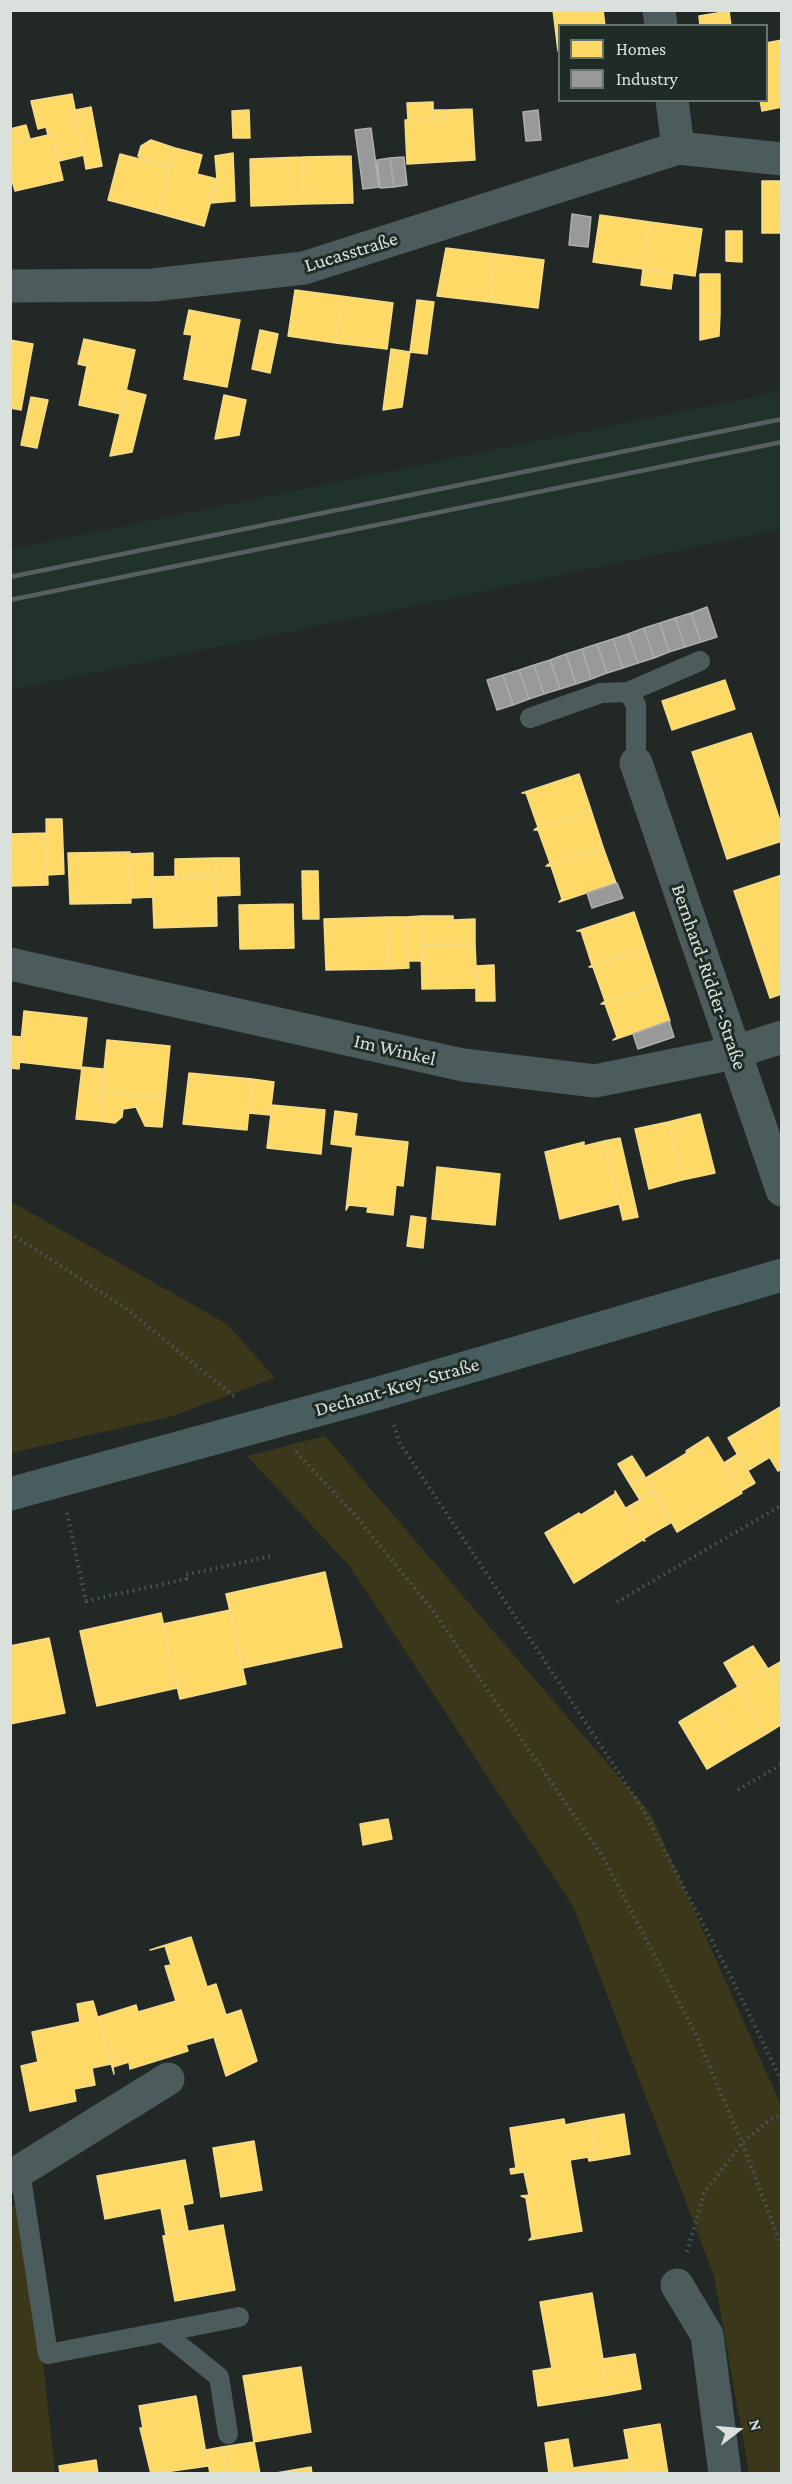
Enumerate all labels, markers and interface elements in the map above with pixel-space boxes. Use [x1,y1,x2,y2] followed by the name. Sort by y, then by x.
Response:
[558,24,768,102] legend
[616,39,666,59] text: Homes
[616,69,678,89] text: Industry
[301,226,401,278] street label: Lucasstraße
[666,881,752,1073] street label: Bernhard-Ridder-Straße
[352,1029,438,1071] street label: Im Winkel
[312,1352,482,1422] street label: Dechant-Krey-Straße
[708,2400,768,2460] north arrow
[746,2417,765,2432] text: N

